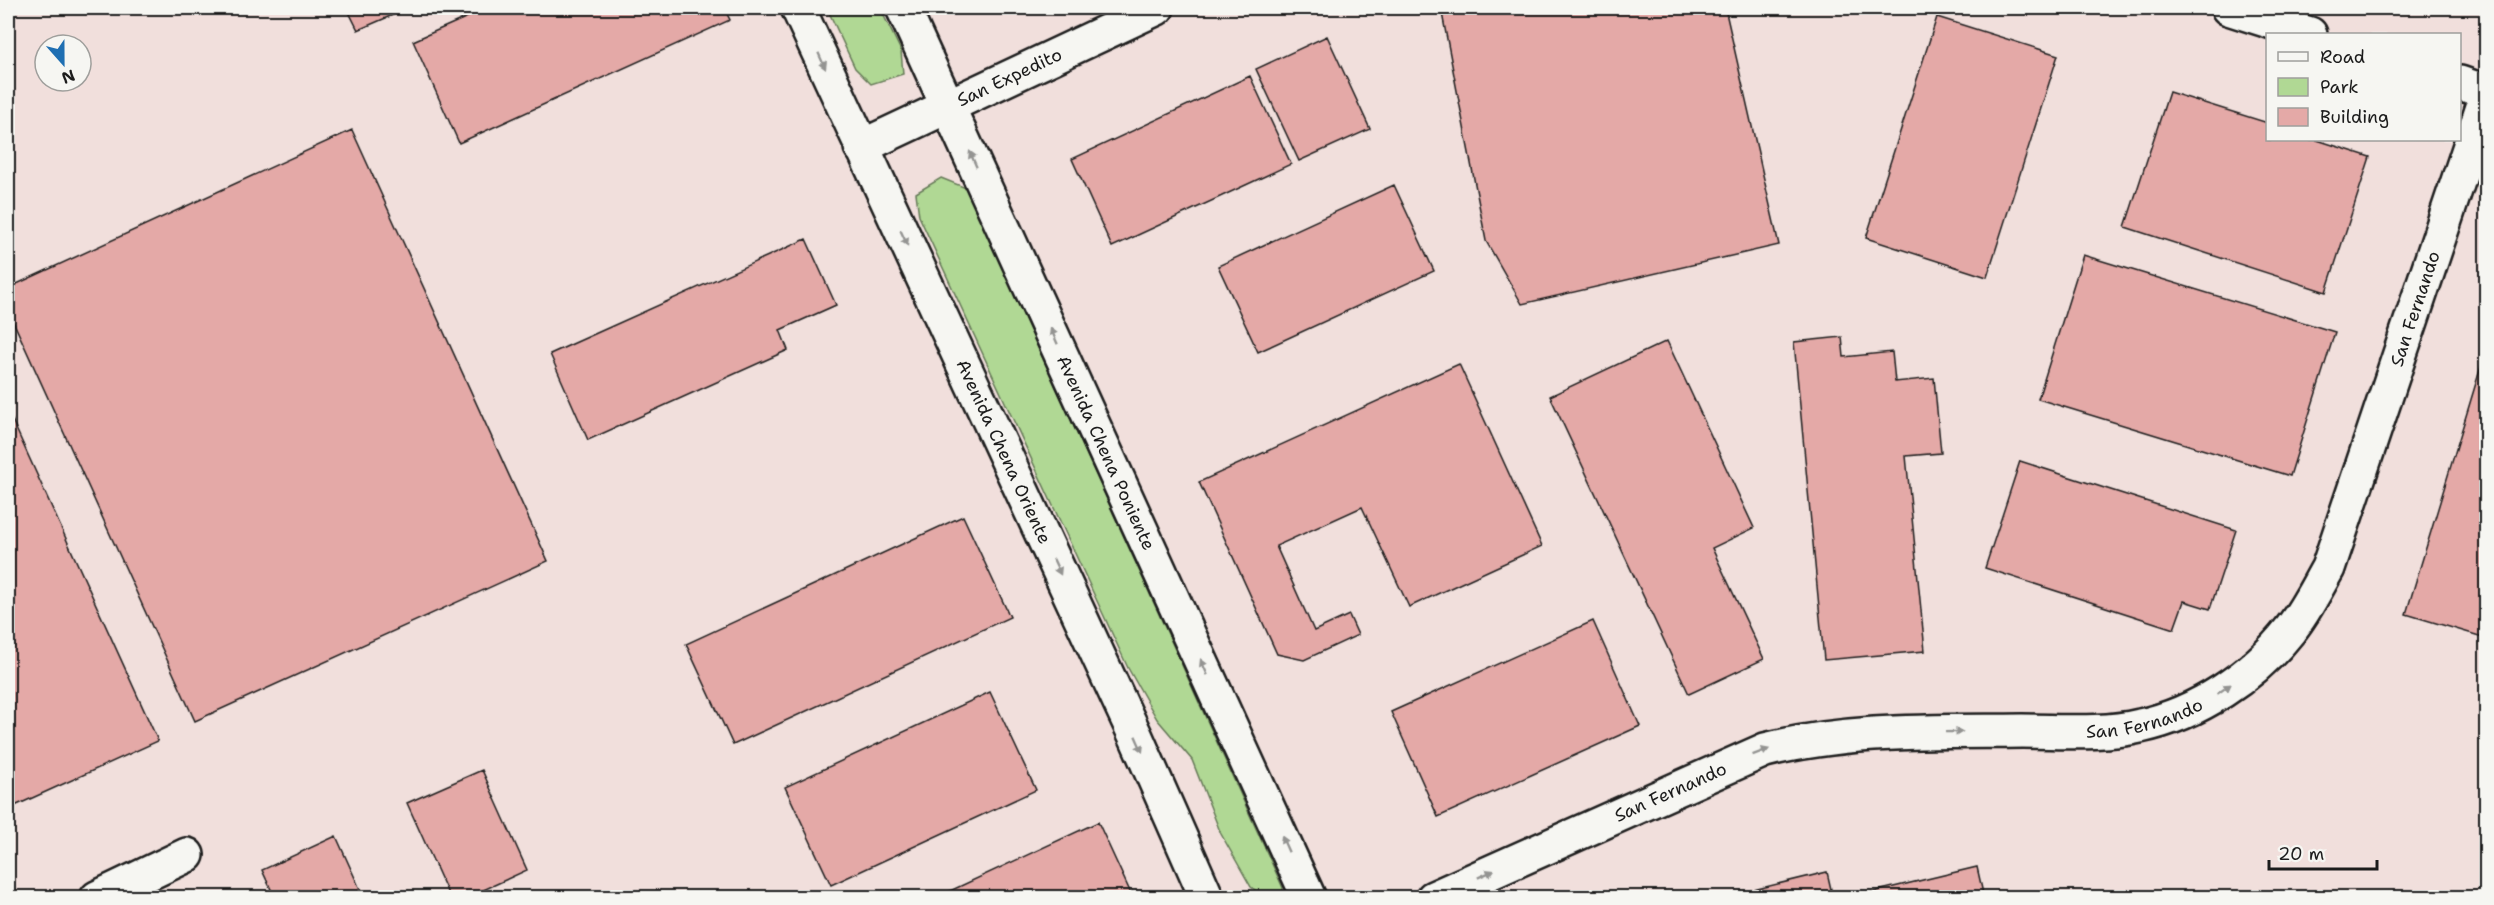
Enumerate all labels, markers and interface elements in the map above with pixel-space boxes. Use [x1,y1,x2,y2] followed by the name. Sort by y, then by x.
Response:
[33,33,93,93] north arrow
[2266,33,2461,141] legend
[953,42,1066,112] street label: San Expedito
[2320,45,2365,69] text: Road
[818,52,827,69] one-way arrow
[59,64,78,89] text: N
[2320,75,2359,99] text: Park
[2320,105,2389,129] text: Building
[969,150,978,167] one-way arrow
[899,230,908,247] one-way arrow
[2385,248,2446,370] street label: San Fernando
[1049,327,1059,345] one-way arrow
[1051,352,1161,554] street label: Avenida Chena Poniente
[951,355,1057,548] street label: Avenida Chena Oriente
[1052,559,1062,577] one-way arrow
[1199,657,1209,675] one-way arrow
[2215,683,2231,695] one-way arrow
[2086,693,2207,744] street label: San Fernando
[1944,727,1963,737] one-way arrow
[1134,735,1144,753] one-way arrow
[1752,747,1770,756] one-way arrow
[1611,757,1730,828] street label: San Fernando
[2269,833,2377,871] scale bar
[1280,836,1289,853] one-way arrow
[2278,842,2324,866] text: 20 m
[1478,869,1495,878] one-way arrow

